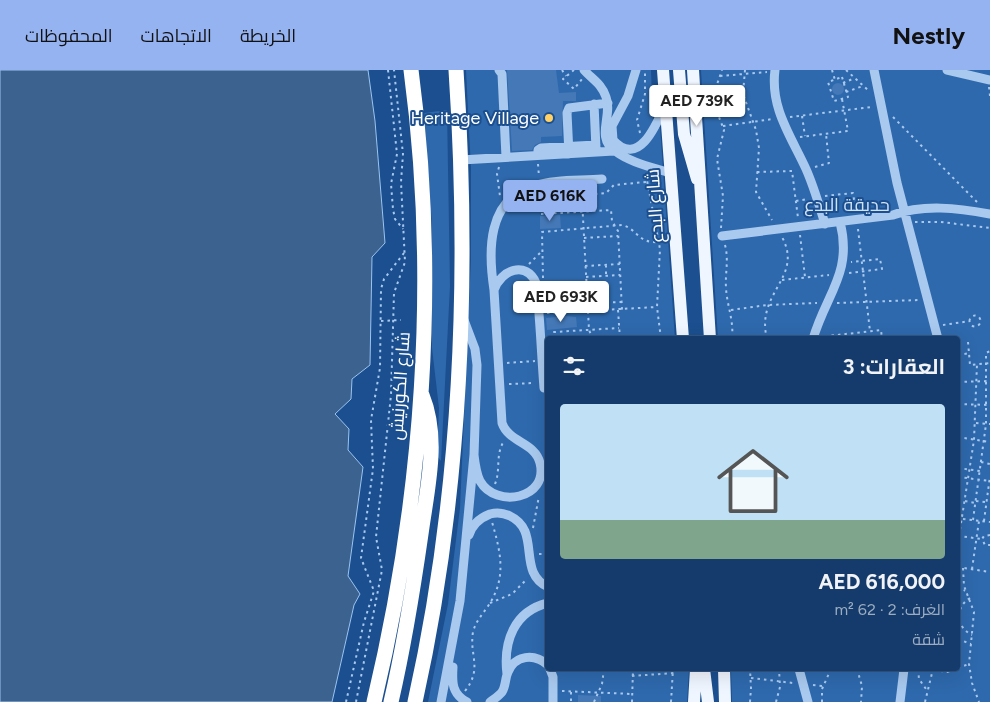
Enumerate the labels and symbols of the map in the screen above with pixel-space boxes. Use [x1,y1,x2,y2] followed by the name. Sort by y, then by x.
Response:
[645,85,749,127] pin: AED 739K
[410,107,539,129] place label: Heritage Village
[543,112,555,124] marker: Heritage Village
[641,168,670,244] street label: شارع البدع
[498,180,602,222] pin: AED 616K
[804,194,890,217] park label: حديقة البدع
[509,280,613,323] pin: AED 693K
[385,331,416,441] street label: شارع الكورنيش

